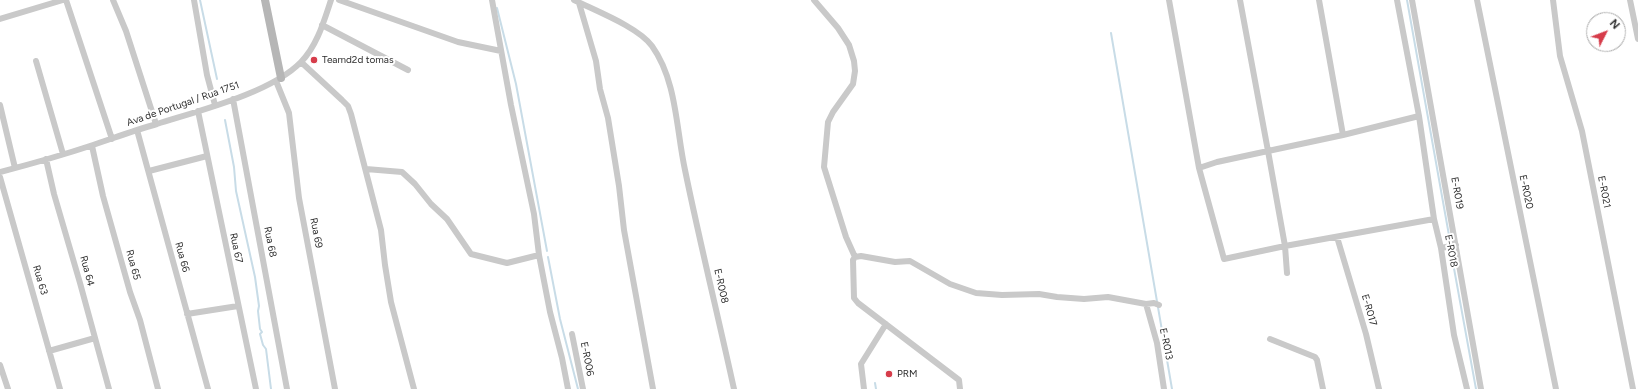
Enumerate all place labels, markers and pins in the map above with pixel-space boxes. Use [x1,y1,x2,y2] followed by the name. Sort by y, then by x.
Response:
[322,54,394,66] place label: Teamd2d tomas
[309,55,319,65] marker: Teamd2d tomas
[897,368,918,380] place label: PRM
[884,369,894,379] marker: PRM

